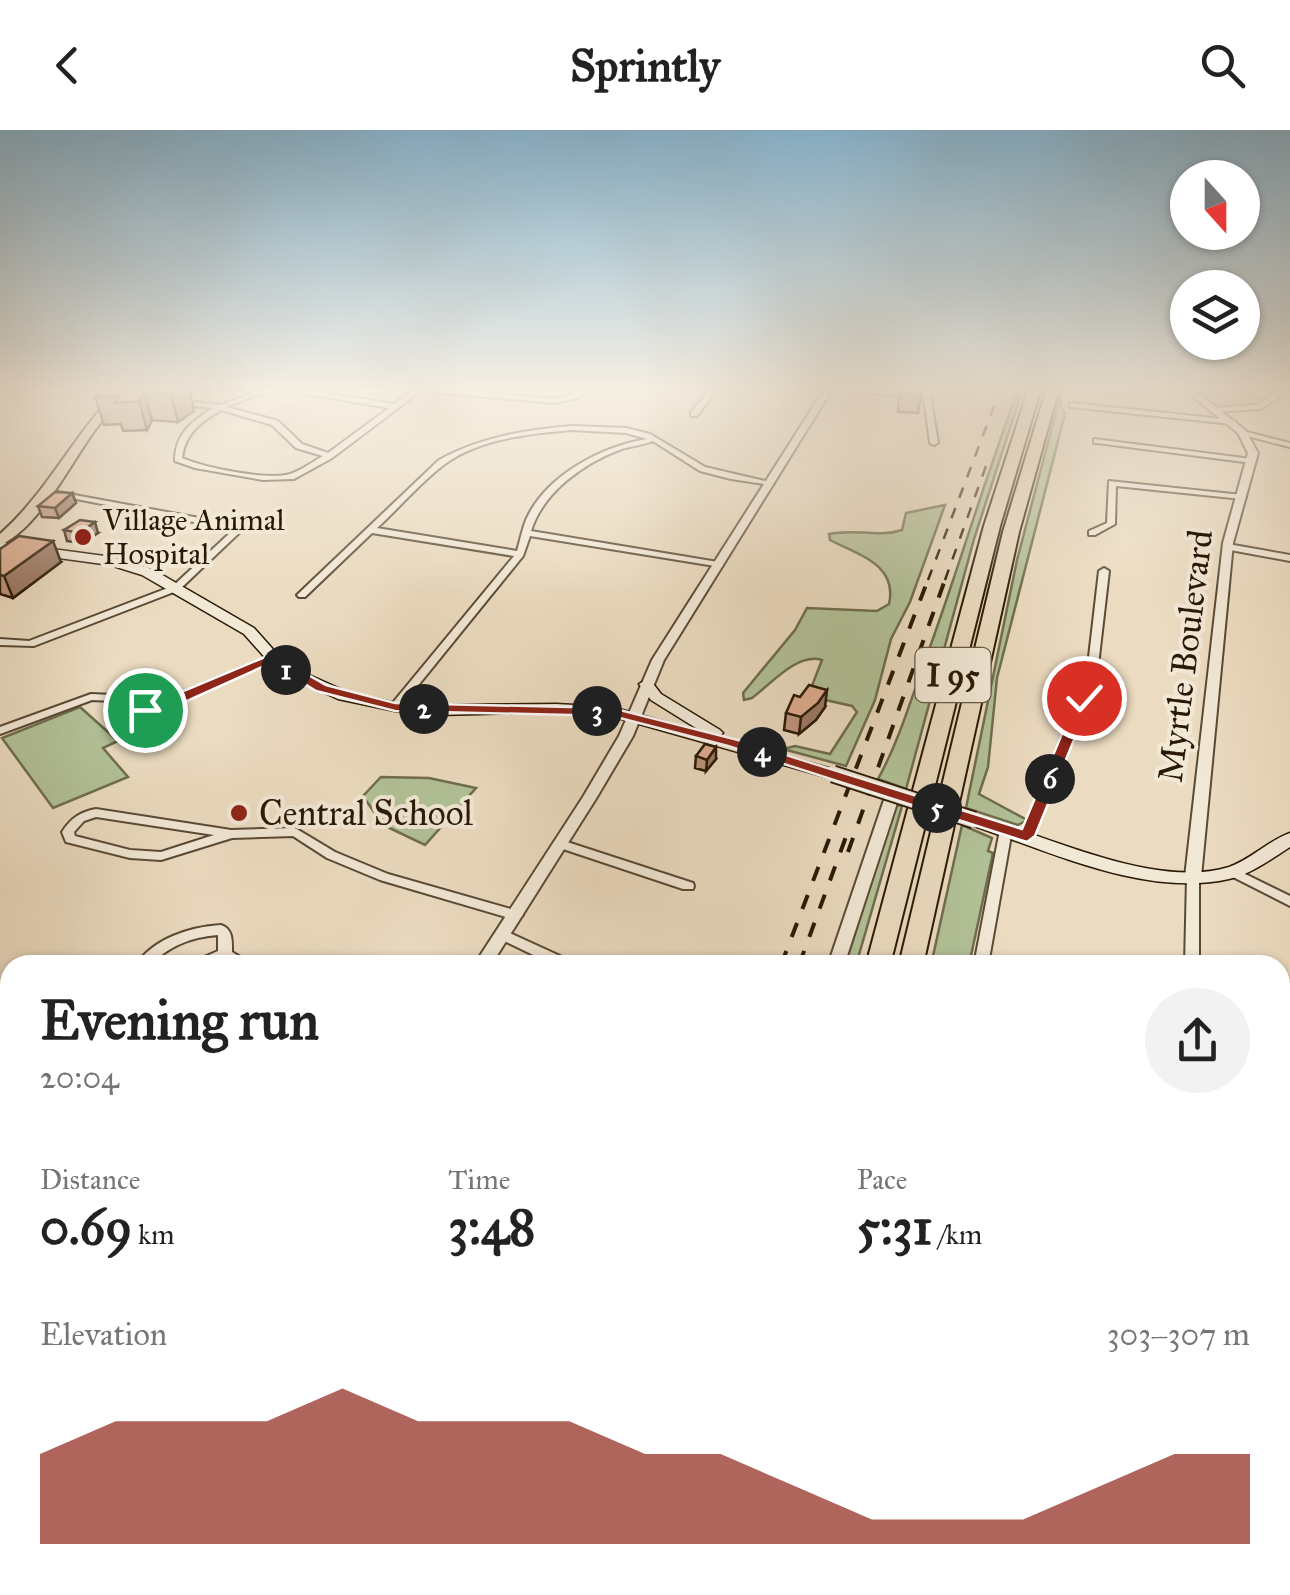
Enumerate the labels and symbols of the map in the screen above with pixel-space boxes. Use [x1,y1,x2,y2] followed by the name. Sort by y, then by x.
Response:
[1170,160,1260,250] north arrow
[102,502,285,572] place label: Village Animal Hospital
[72,526,94,548] marker: Village Animal Hospital
[1149,527,1222,785] street label: Myrtle Boulevard
[261,645,311,695] pin: 1
[916,648,990,702] road number: I 95
[1042,656,1127,741] pin
[103,668,188,753] pin
[399,684,449,734] pin: 2
[572,686,622,736] pin: 3
[737,727,787,777] pin: 4
[1025,754,1075,804] pin: 6
[912,783,962,833] pin: 5
[259,792,473,835] place label: Central School
[228,802,250,824] marker: Central School

